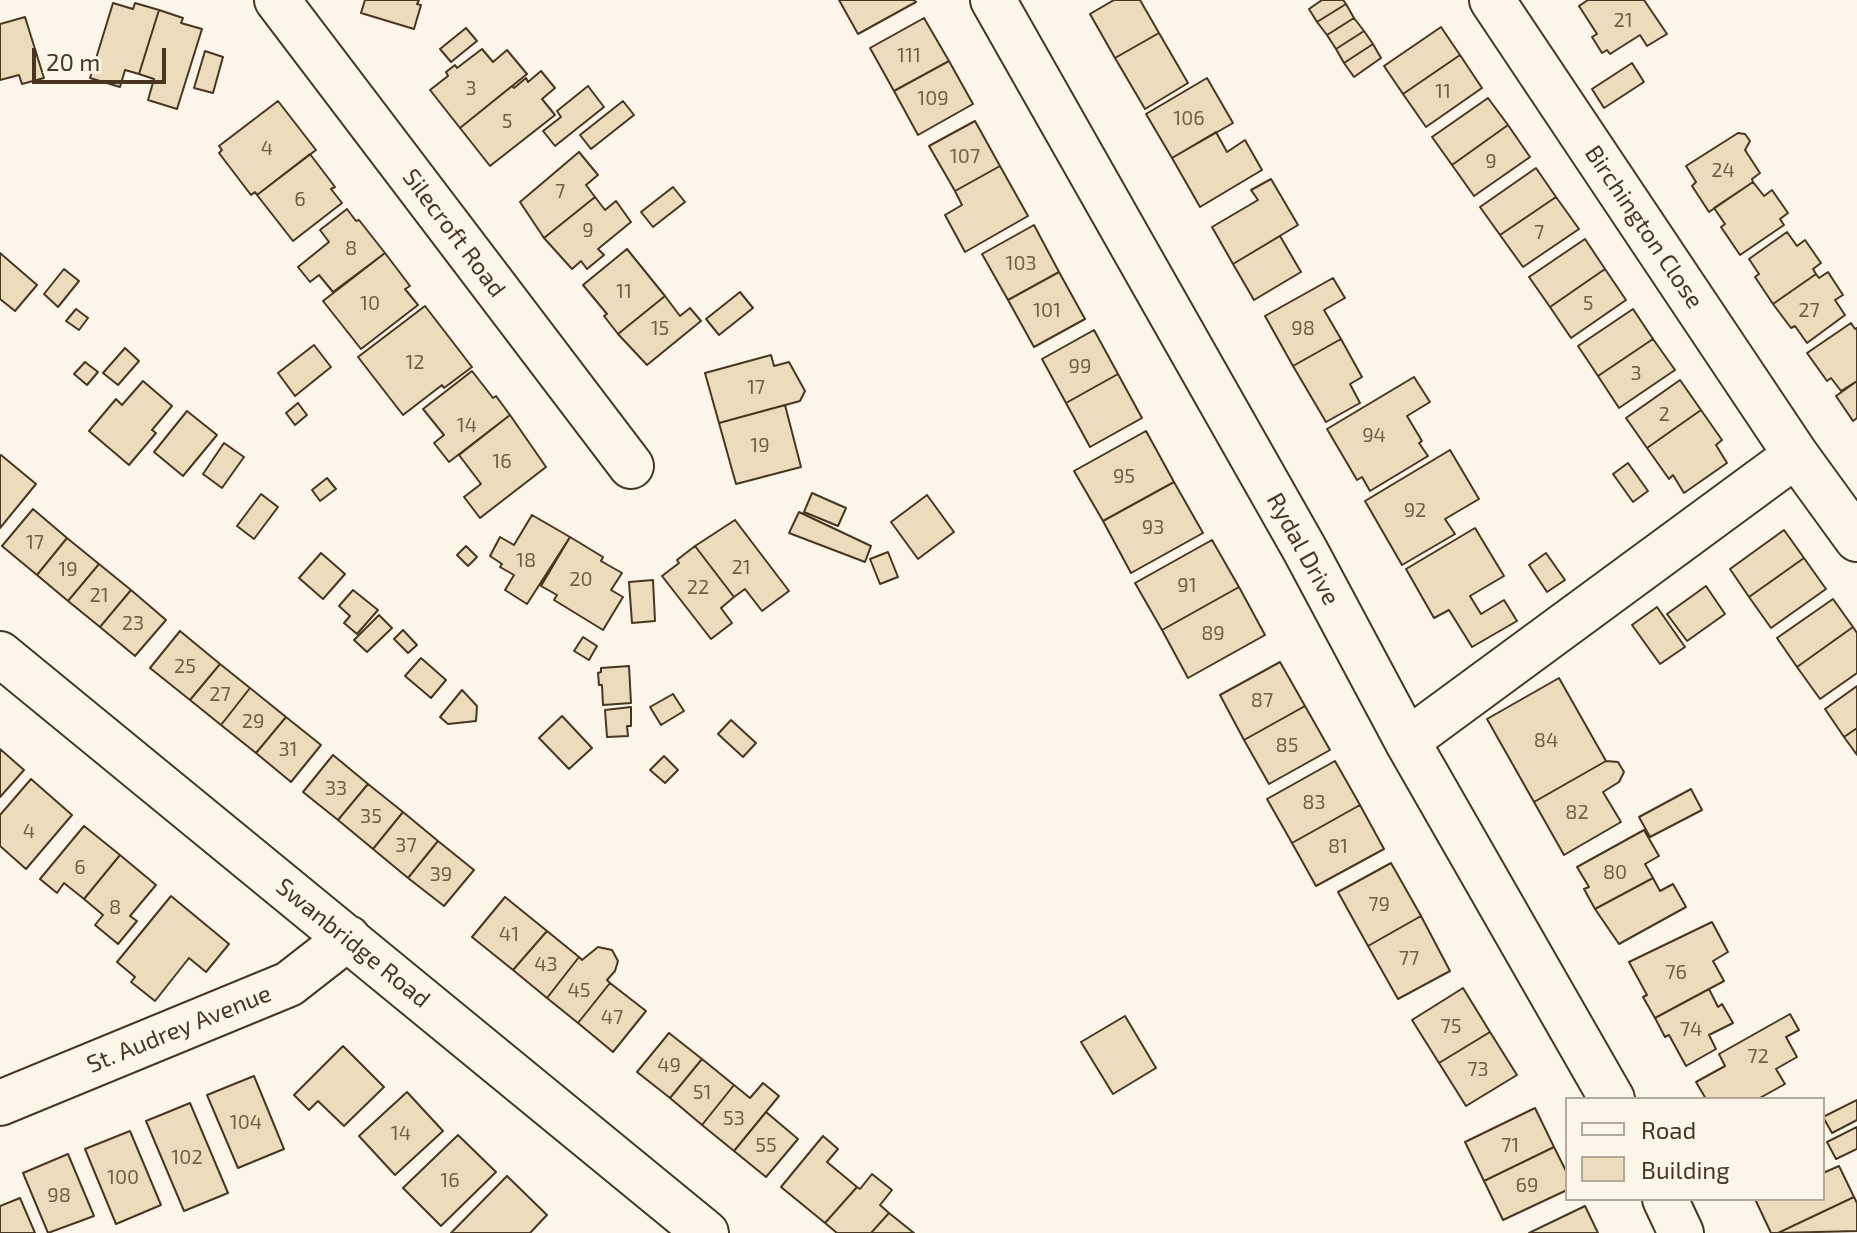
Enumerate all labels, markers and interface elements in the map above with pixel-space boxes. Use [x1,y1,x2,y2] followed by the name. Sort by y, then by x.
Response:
[1613,8,1633,32] house number: 21
[36,32,170,82] scale bar
[897,43,921,67] house number: 111
[46,47,100,76] text: 20 m
[465,76,477,100] house number: 3
[1435,79,1451,103] house number: 11
[917,86,949,110] house number: 109
[1173,106,1205,130] house number: 106
[502,109,512,133] house number: 5
[261,136,273,160] house number: 4
[1579,140,1709,314] street label: Birchington Close
[950,144,980,168] house number: 107
[1485,149,1497,173] house number: 9
[1711,158,1735,182] house number: 24
[396,163,512,303] street label: Silecroft Road
[555,179,565,203] house number: 7
[294,187,306,211] house number: 6
[582,218,594,242] house number: 9
[1534,220,1544,244] house number: 7
[345,236,357,260] house number: 8
[1005,251,1037,275] house number: 103
[616,279,632,303] house number: 11
[360,291,380,315] house number: 10
[1583,291,1593,315] house number: 5
[1033,298,1061,322] house number: 101
[1798,298,1820,322] house number: 27
[651,316,669,340] house number: 15
[1291,316,1315,340] house number: 98
[405,350,425,374] house number: 12
[1069,354,1091,378] house number: 99
[1630,361,1642,385] house number: 3
[747,375,765,399] house number: 17
[1658,402,1670,426] house number: 2
[457,413,477,437] house number: 14
[1362,423,1386,447] house number: 94
[750,433,770,457] house number: 19
[492,449,512,473] house number: 16
[1113,464,1135,488] house number: 95
[1260,488,1346,610] street label: Rydal Drive
[1404,498,1426,522] house number: 92
[1142,515,1164,539] house number: 93
[26,530,44,554] house number: 17
[516,548,536,572] house number: 18
[731,555,751,579] house number: 21
[58,557,78,581] house number: 19
[569,567,593,591] house number: 20
[1177,573,1197,597] house number: 91
[687,575,709,599] house number: 22
[89,583,109,607] house number: 21
[122,611,144,635] house number: 23
[1201,621,1225,645] house number: 89
[174,654,196,678] house number: 25
[209,682,231,706] house number: 27
[1251,688,1273,712] house number: 87
[242,709,264,733] house number: 29
[1534,728,1558,752] house number: 84
[1276,733,1298,757] house number: 85
[278,737,298,761] house number: 31
[325,776,347,800] house number: 33
[1302,790,1326,814] house number: 83
[1565,800,1589,824] house number: 82
[360,804,382,828] house number: 35
[23,819,35,843] house number: 4
[395,833,417,857] house number: 37
[1328,834,1348,858] house number: 81
[74,855,86,879] house number: 6
[1603,860,1627,884] house number: 80
[430,862,452,886] house number: 39
[270,872,436,1014] street label: Swanbridge Road
[1368,892,1390,916] house number: 79
[109,895,121,919] house number: 8
[499,922,519,946] house number: 41
[1399,946,1419,970] house number: 77
[534,952,558,976] house number: 43
[1665,960,1687,984] house number: 76
[567,978,591,1002] house number: 45
[83,979,275,1079] street label: St. Audrey Avenue
[601,1005,623,1029] house number: 47
[1441,1014,1461,1038] house number: 75
[1680,1017,1702,1041] house number: 74
[1747,1044,1769,1068] house number: 72
[657,1053,681,1077] house number: 49
[1467,1057,1489,1081] house number: 73
[693,1080,711,1104] house number: 51
[1565,1097,1825,1201] legend
[723,1106,745,1130] house number: 53
[230,1110,262,1134] house number: 104
[1641,1115,1696,1144] text: Road
[391,1121,411,1145] house number: 14
[755,1133,777,1157] house number: 55
[1501,1133,1519,1157] house number: 71
[171,1145,203,1169] house number: 102
[1641,1155,1730,1184] text: Building
[107,1165,139,1189] house number: 100
[440,1168,460,1192] house number: 16
[1516,1173,1538,1197] house number: 69
[47,1183,71,1207] house number: 98

